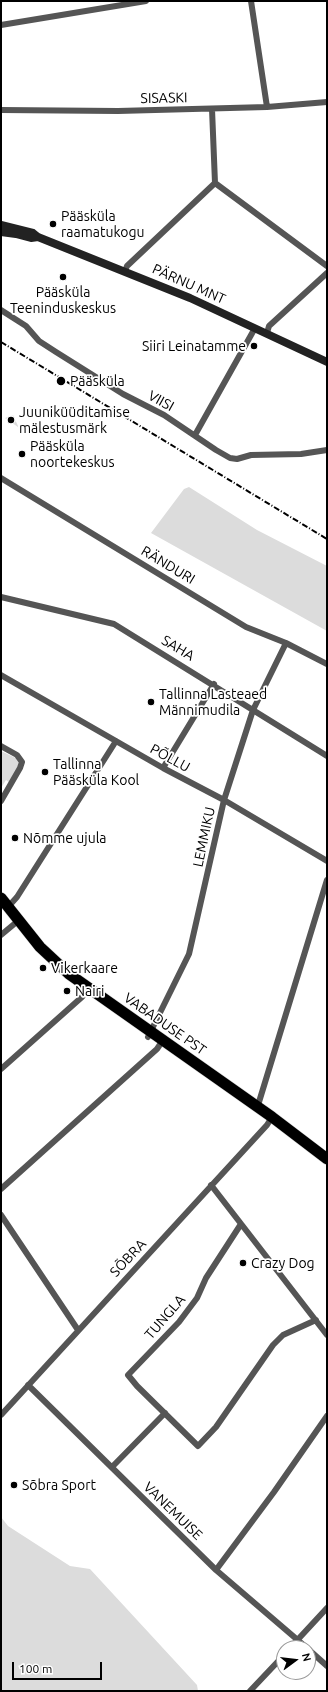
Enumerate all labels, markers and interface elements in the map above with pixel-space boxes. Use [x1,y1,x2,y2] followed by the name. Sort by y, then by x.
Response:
[140,89,188,107] street label: SISASKI
[61,208,144,240] place label: Pääsküla raamatukogu
[48,219,58,229] marker: Pääsküla raamatukogu
[150,260,228,308] street label: PÄRNU MNT
[58,272,68,282] marker: Pääsküla Teeninduskeskus
[10,284,116,316] place label: Pääsküla Teeninduskeskus
[142,338,246,354] place label: Siiri Leinatamme
[249,341,259,351] marker: Siiri Leinatamme
[70,373,125,389] place label: Pääsküla
[55,375,67,387] marker: Pääsküla
[145,387,177,415] street label: VIISI
[19,404,130,436] place label: Juuniküüditamise mälestusmärk
[6,415,16,425] marker: Juuniküüditamise mälestusmärk
[30,438,115,470] place label: Pääsküla noortekeskus
[17,449,27,459] marker: Pääsküla noortekeskus
[138,542,198,588] street label: RÄNDURI
[159,632,197,664] street label: SAHA
[159,686,267,718] place label: Tallinna Lasteaed Männimudila
[146,697,156,707] marker: Tallinna Lasteaed Männimudila
[147,740,193,776] street label: PÕLLU
[53,756,139,788] place label: Tallinna Pääsküla Kool
[40,767,50,777] marker: Tallinna Pääsküla Kool
[189,805,219,869] street label: LEMMIKU
[23,830,107,846] place label: Nõmme ujula
[10,833,20,843] marker: Nõmme ujula
[51,960,118,976] place label: Vikerkaare
[38,963,48,973] marker: Vikerkaare
[75,983,104,999] place label: Nairi
[62,986,72,996] marker: Nairi
[121,989,209,1059] street label: VABADUSE PST
[106,1236,150,1280] street label: SÕBRA
[251,1255,315,1271] place label: Crazy Dog
[238,1258,248,1268] marker: Crazy Dog
[141,1291,189,1343] street label: TUNGLA
[22,1477,96,1493] place label: Sõbra Sport
[140,1479,206,1543] street label: VANEMUISE
[9,1480,19,1490] marker: Sõbra Sport
[276,1640,316,1680] north arrow
[300,1652,313,1663] text: N
[14,1654,104,1680] scale bar
[19,1662,52,1675] text: 100 m

